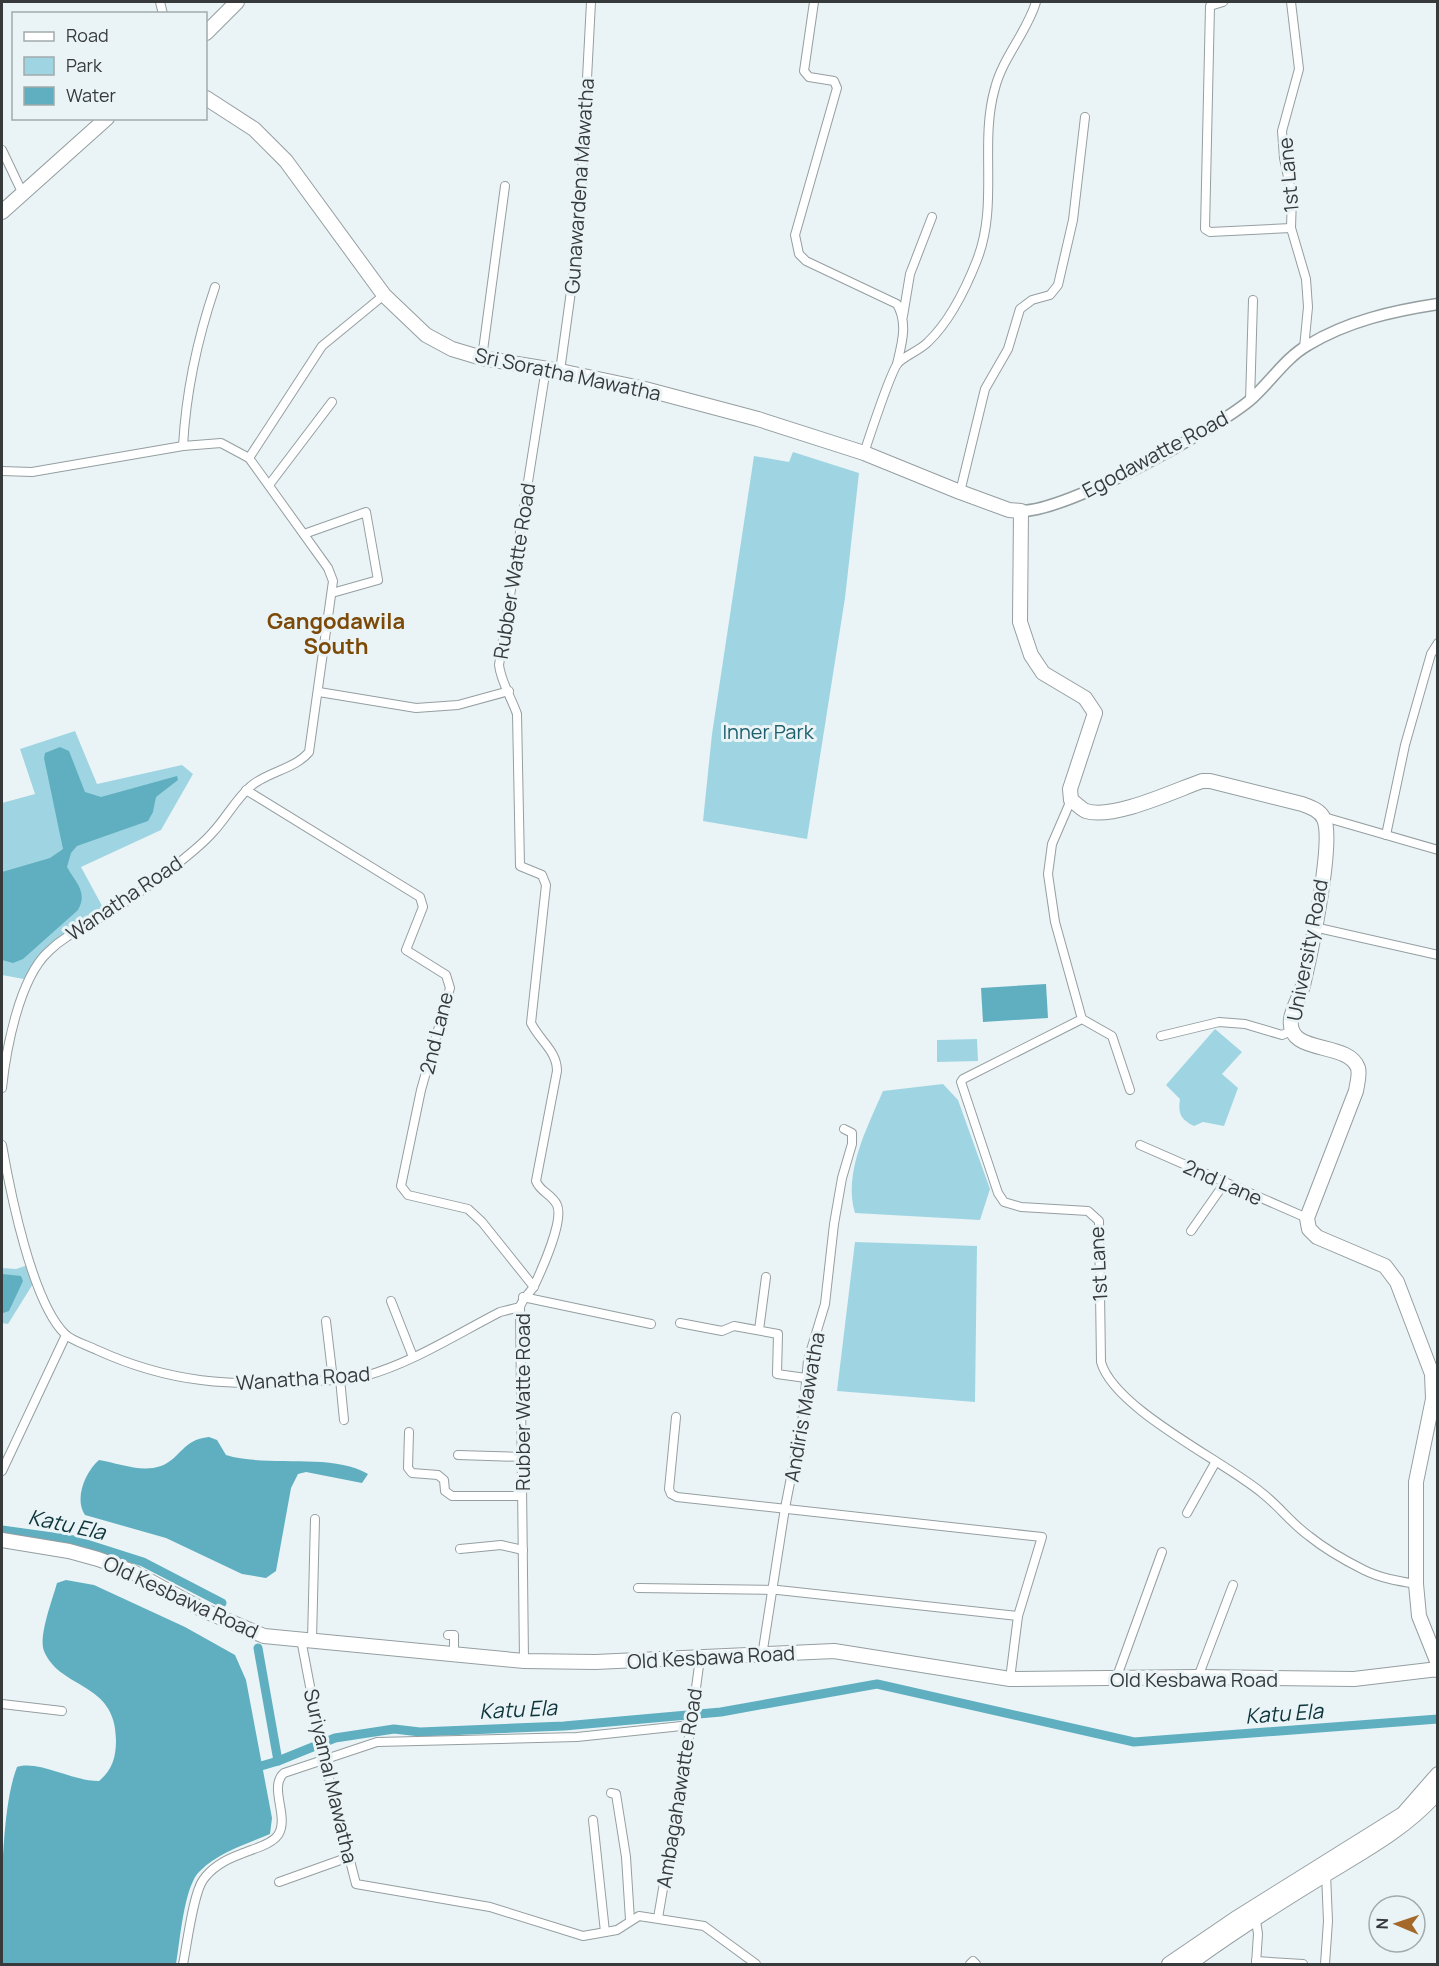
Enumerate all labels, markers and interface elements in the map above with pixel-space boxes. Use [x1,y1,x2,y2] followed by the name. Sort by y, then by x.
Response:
[12,12,207,120] legend
[66,23,109,47] text: Road
[66,53,103,77] text: Park
[558,77,600,295] street label: Gunawardena Mawatha
[66,83,116,107] text: Water
[1271,136,1305,214] street label: 1st Lane
[472,341,664,407] street label: Sri Soratha Mawatha
[1077,404,1233,504] street label: Egodawatte Road
[487,481,541,661] street label: Rubber Watte Road
[267,606,405,661] district label: Gangodawila South
[722,718,815,745] park label: Inner Park
[61,849,187,947] street label: Wanatha Road
[1280,877,1334,1023] street label: University Road
[413,989,459,1077] street label: 2nd Lane
[1179,1153,1267,1211] street label: 2nd Lane
[1083,1226,1113,1302] street label: 1st Lane
[509,1313,536,1491] street label: Rubber Watte Road
[778,1330,830,1484] street label: Andiris Mawatha
[235,1360,371,1396] street label: Wanatha Road
[26,1502,109,1546] water label: Katu Ela
[99,1549,263,1645] street label: Old Kesbawa Road
[626,1639,796,1675] street label: Old Kesbawa Road
[1110,1666,1278,1693] street label: Old Kesbawa Road
[298,1686,364,1866] street label: Suriyamal Mawatha
[650,1686,708,1890] street label: Ambagahawatte Road
[478,1693,559,1725] water label: Katu Ela
[1244,1696,1325,1730] water label: Katu Ela
[1367,1894,1427,1954] north arrow
[1371,1917,1393,1930] text: N

